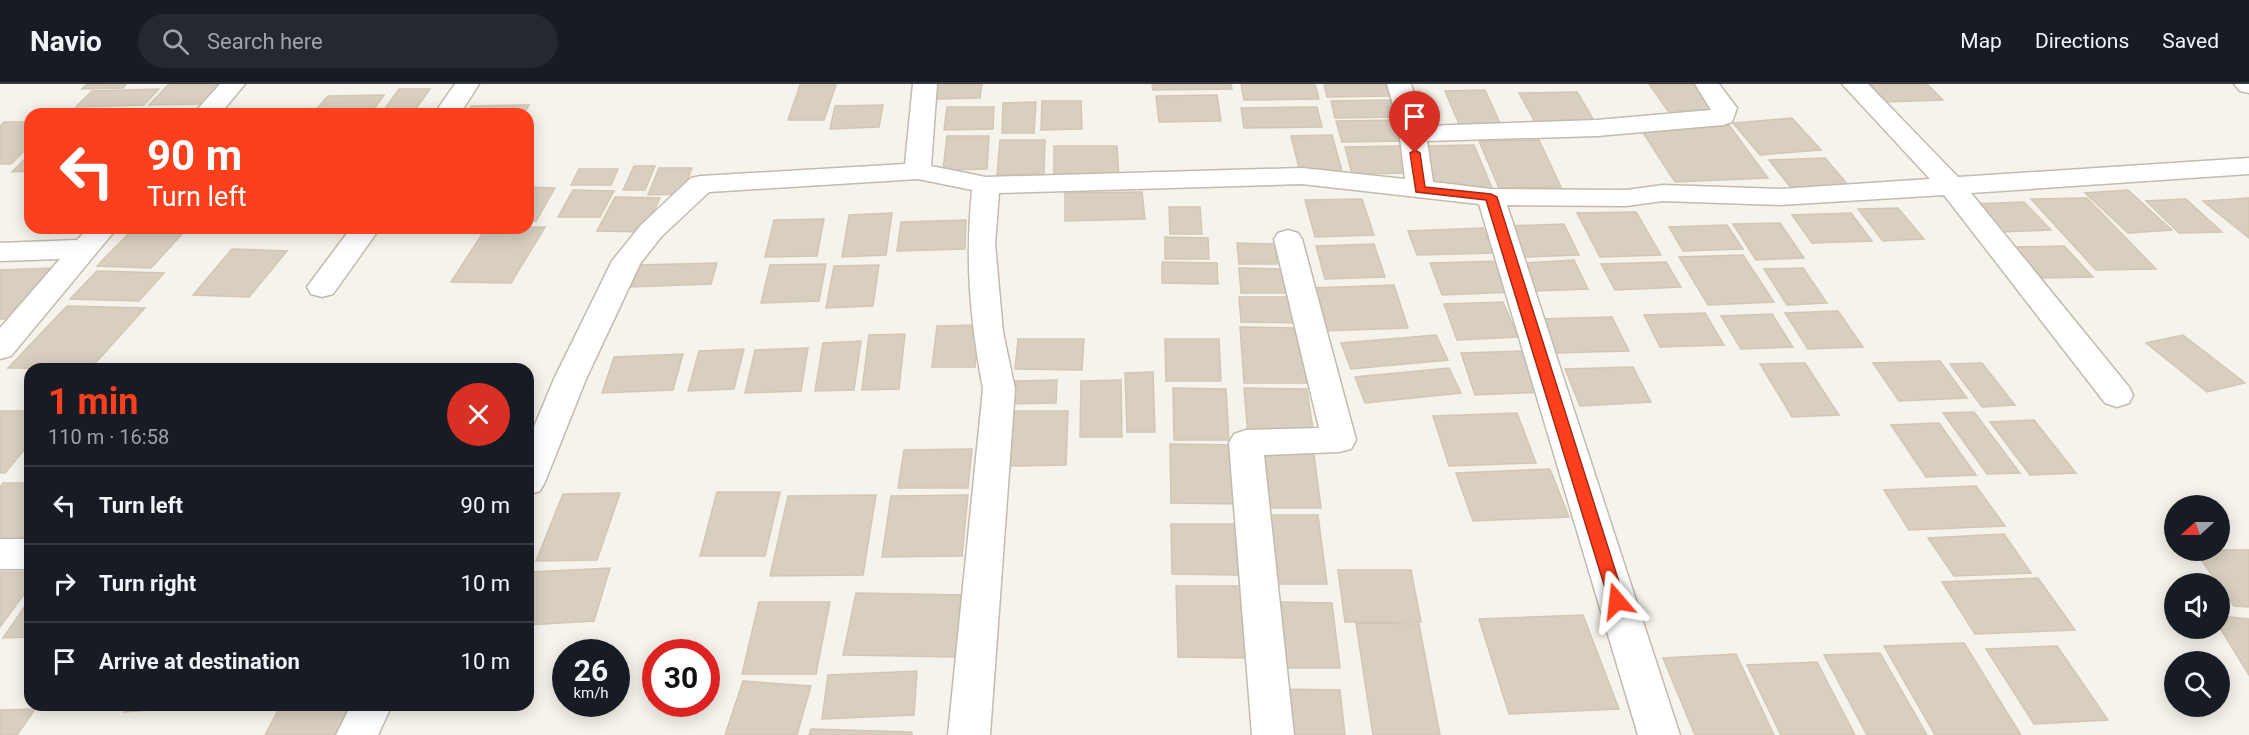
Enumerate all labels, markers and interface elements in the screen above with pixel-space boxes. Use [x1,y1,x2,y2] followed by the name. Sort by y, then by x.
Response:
[138,14,558,68] search box
[30,25,102,58] text: Navio
[159,25,192,58] icon: search
[207,29,323,54] text: Search here
[1960,29,2002,53] text: Map
[2035,29,2129,53] text: Directions
[2162,29,2219,53] text: Saved
[1389,91,1440,153] pin
[1398,100,1431,133] icon: arrive
[147,131,242,180] text: 90 m
[48,132,126,210] icon: left
[147,181,247,213] text: Turn left
[48,381,139,423] text: 1 min
[447,383,510,446] button: close
[48,425,169,449] text: 110 m · 16:58
[48,489,81,522] icon: left
[99,493,183,518] text: Turn left
[461,493,510,518] text: 90 m
[2164,495,2230,561] north arrow
[2164,495,2230,717] map controls
[48,567,81,600] icon: right
[1585,569,1649,633] position arrow
[99,571,196,596] text: Turn right
[461,571,510,596] text: 10 m
[2164,573,2230,639] button: sound
[642,639,720,717] speed limit sign: 30
[48,645,81,678] icon: arrive
[99,649,300,674] text: Arrive at destination
[461,649,510,674] text: 10 m
[2164,651,2230,717] button: search
[574,653,608,688] text: 26
[573,684,609,702] text: km/h

